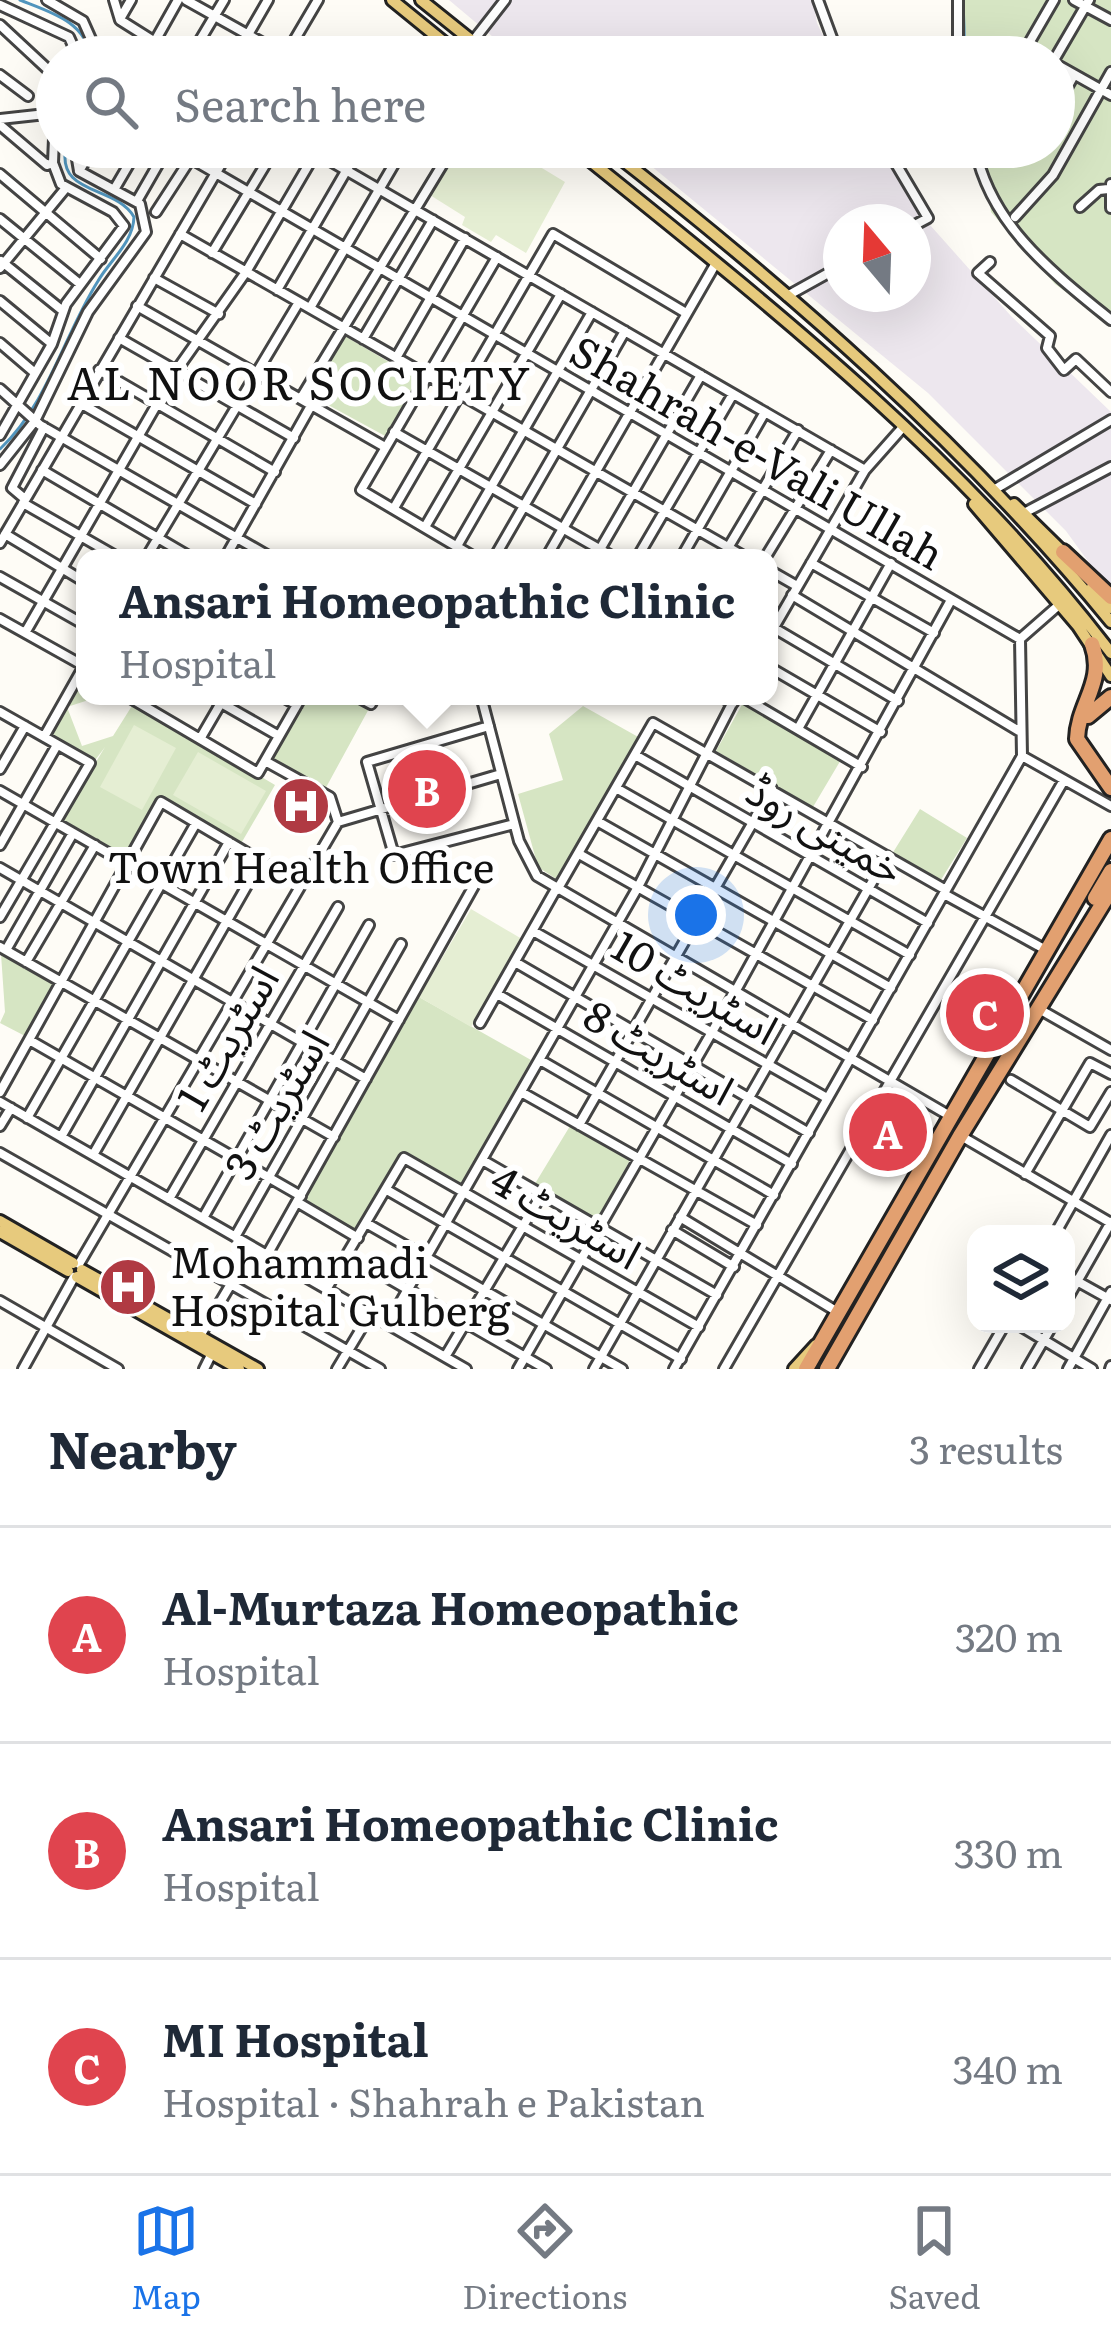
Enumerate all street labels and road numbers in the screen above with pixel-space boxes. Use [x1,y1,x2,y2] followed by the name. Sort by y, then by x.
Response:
[560,318,957,583] street label: Shahrah-e-Vali Ullah
[736,757,917,897] street label: خمینی روڈ
[602,913,791,1058] street label: اسٹریٹ 10
[159,953,292,1120] street label: اسٹریٹ 1
[574,983,747,1118] street label: اسٹریٹ 8
[207,1017,342,1190] street label: اسٹریٹ 3
[481,1147,654,1282] street label: اسٹریٹ 4

